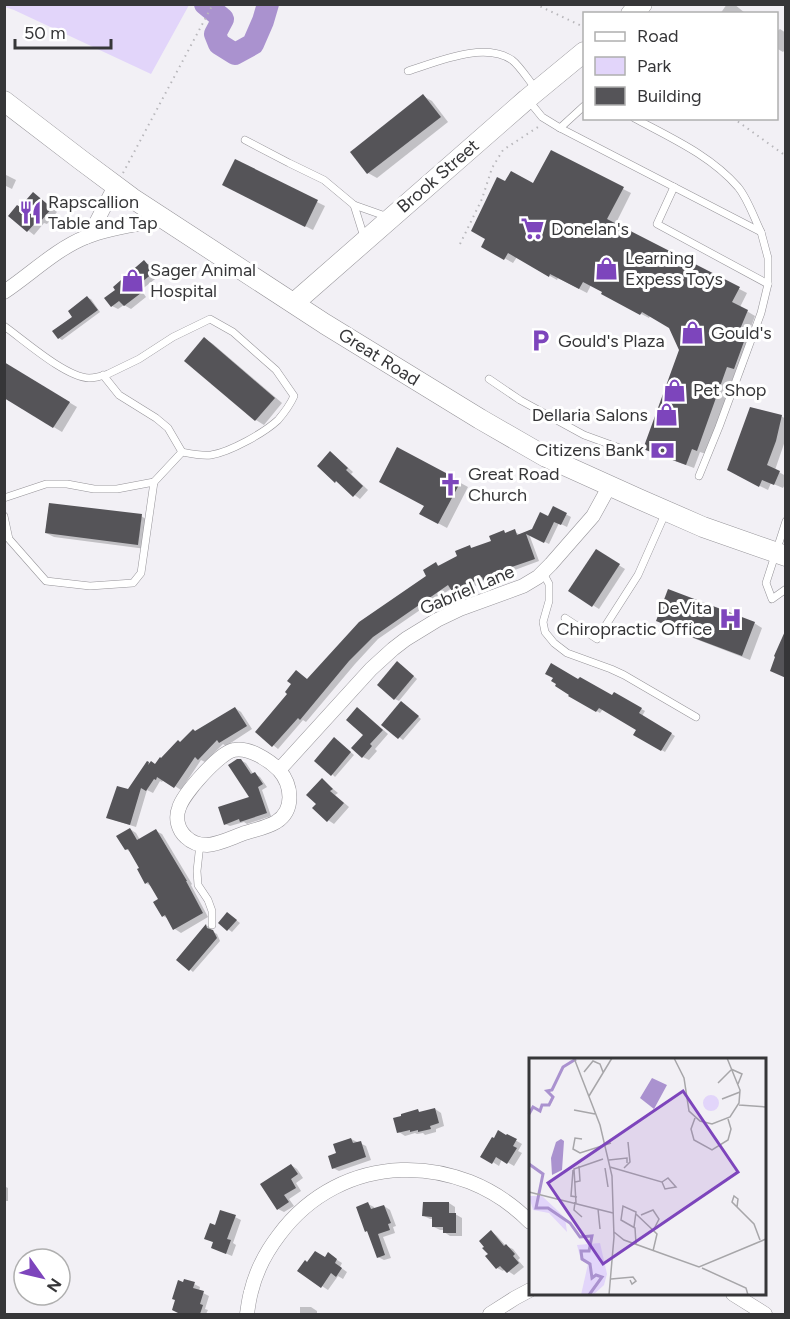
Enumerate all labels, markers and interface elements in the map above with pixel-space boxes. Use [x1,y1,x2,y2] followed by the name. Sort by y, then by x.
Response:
[15,12,111,50] scale bar
[583,12,778,120] legend
[24,22,66,44] text: 50 m
[637,25,678,47] text: Road
[637,55,672,77] text: Park
[637,85,702,107] text: Building
[392,134,484,218] street label: Brook Street
[48,191,158,234] place label: Rapscallion Table and Tap
[17,199,43,225] restaurant icon: Rapscallion Table and Tap
[520,216,546,242] supermarket icon: Donelan's
[551,218,629,240] place label: Donelan's
[625,247,723,290] place label: Learning Expess Toys
[594,255,620,281] shop icon: Learning Expess Toys
[150,259,256,302] place label: Sager Animal Hospital
[119,267,145,293] shop icon: Sager Animal Hospital
[680,320,706,346] shop icon: Gould's
[711,322,772,344] place label: Gould's
[334,323,424,391] street label: Great Road
[527,328,553,354] parking icon: Gould's Plaza
[558,330,665,352] place label: Gould's Plaza
[662,377,688,403] shop icon: Pet Shop
[693,379,767,401] place label: Pet Shop
[653,402,679,428] shop icon: Dellaria Salons
[532,404,648,426] place label: Dellaria Salons
[649,437,675,463] bank icon: Citizens Bank
[535,439,644,461] place label: Citizens Bank
[468,463,559,506] place label: Great Road Church
[437,471,463,497] church icon: Great Road Church
[417,560,518,620] street label: Gabriel Lane
[556,597,712,640] place label: DeVita Chiropractic Office
[717,605,743,631] hospital icon: DeVita Chiropractic Office
[529,1058,766,1295] inset map
[12,1247,72,1307] north arrow
[43,1275,65,1296] text: N

